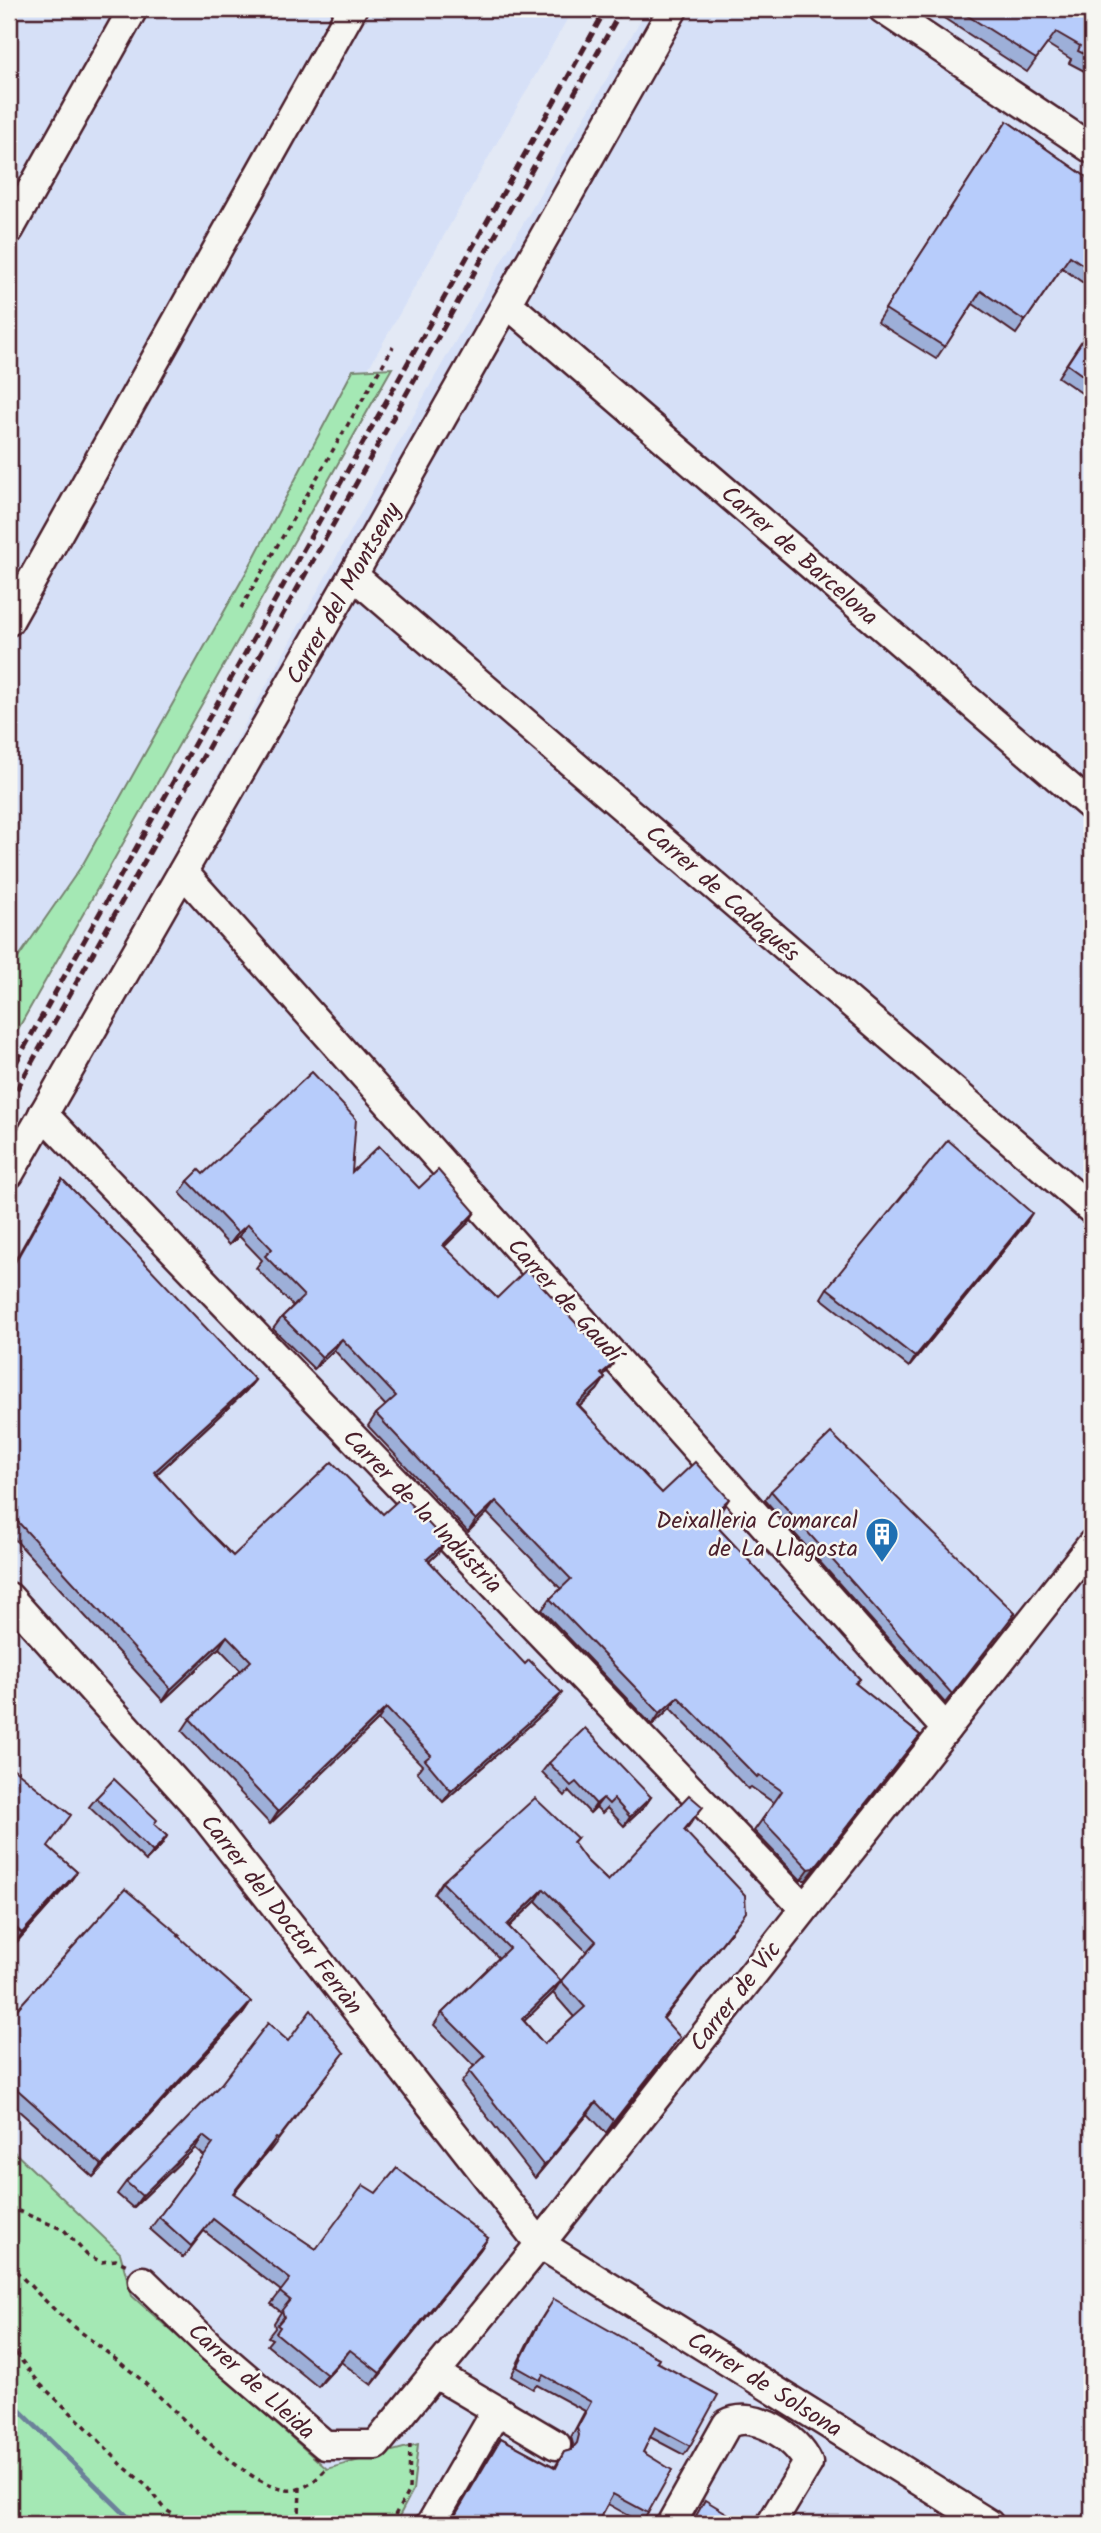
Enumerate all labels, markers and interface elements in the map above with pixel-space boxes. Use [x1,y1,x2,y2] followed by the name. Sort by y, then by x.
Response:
[711,476,887,636] street label: Carrer de Barcelona
[276,495,413,692] street label: Carrer del Montseny
[636,816,808,973] street label: Carrer de Cadaqués
[497,1229,633,1375] street label: Carrer de Gaudí
[332,1420,511,1604] street label: Carrer de la Indústria
[656,1502,858,1569] place label: Deixalleria Comarcal de La Llagosta
[863,1515,901,1564] building icon: Deixalleria Comarcal de La Llagosta
[190,1806,372,2024] street label: Carrer del Doctor Ferràn
[680,1933,792,2061] street label: Carrer de Vic
[178,2314,324,2450] street label: Carrer de Lleida
[679,2322,850,2449] street label: Carrer de Solsona

